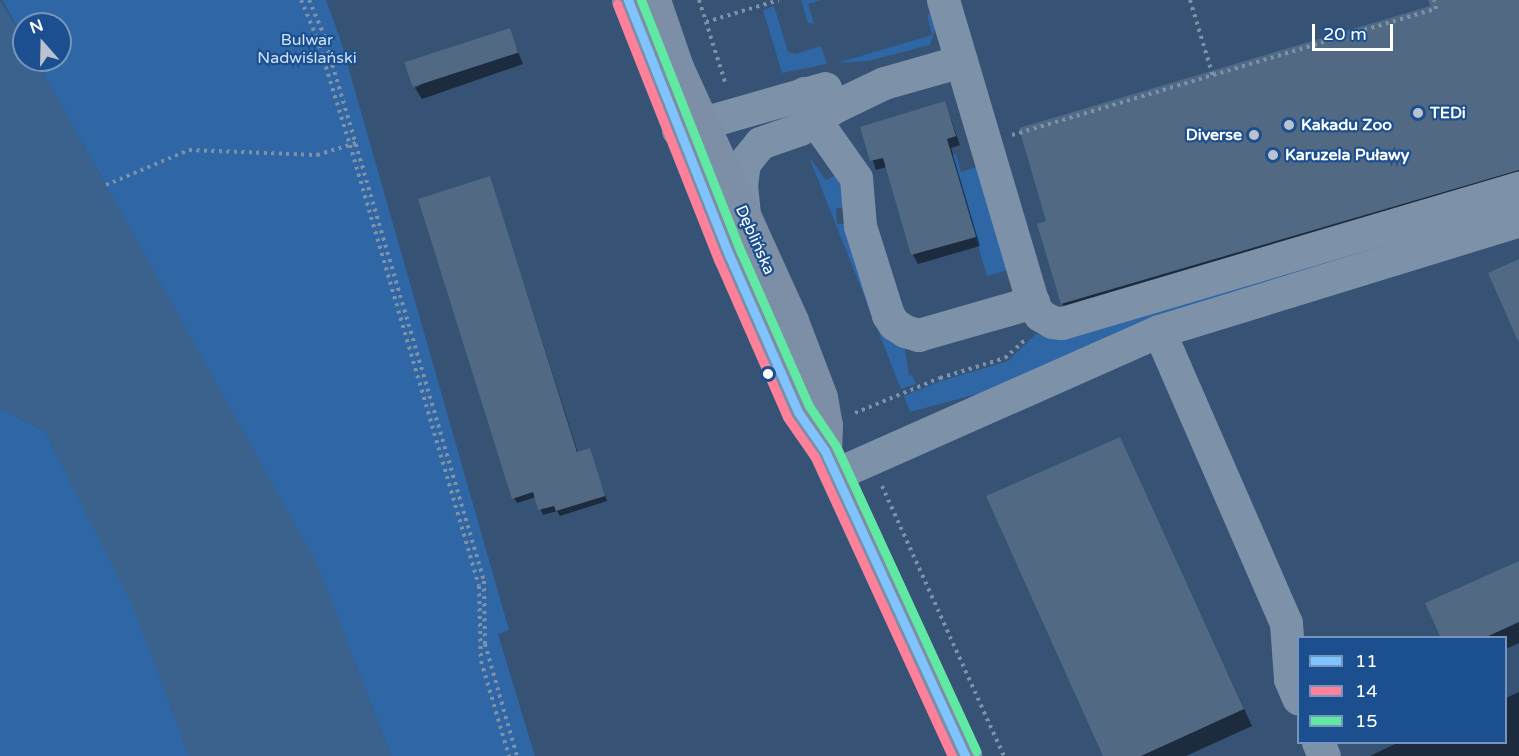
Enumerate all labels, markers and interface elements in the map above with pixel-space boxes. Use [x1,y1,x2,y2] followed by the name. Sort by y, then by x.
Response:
[12,12,72,72] north arrow
[1315,12,1396,50] scale bar
[27,15,46,39] text: N
[1323,23,1367,45] text: 20 m
[257,30,357,68] park label: Bulwar Nadwiślański
[1430,103,1466,123] place label: TEDi
[1411,106,1425,120] marker: TEDi
[1301,115,1392,135] place label: Kakadu Zoo
[1282,118,1296,132] marker: Kakadu Zoo
[1186,125,1242,145] place label: Diverse
[1247,128,1261,142] marker: Diverse
[1285,145,1409,165] place label: Karuzela Puławy
[1266,148,1280,162] marker: Karuzela Puławy
[731,202,779,278] street label: Dęblińska
[762,368,774,380] unlabelled marker
[1297,636,1507,744] legend
[1355,650,1378,672] text: 11
[1355,680,1378,702] text: 14
[1355,710,1378,732] text: 15

